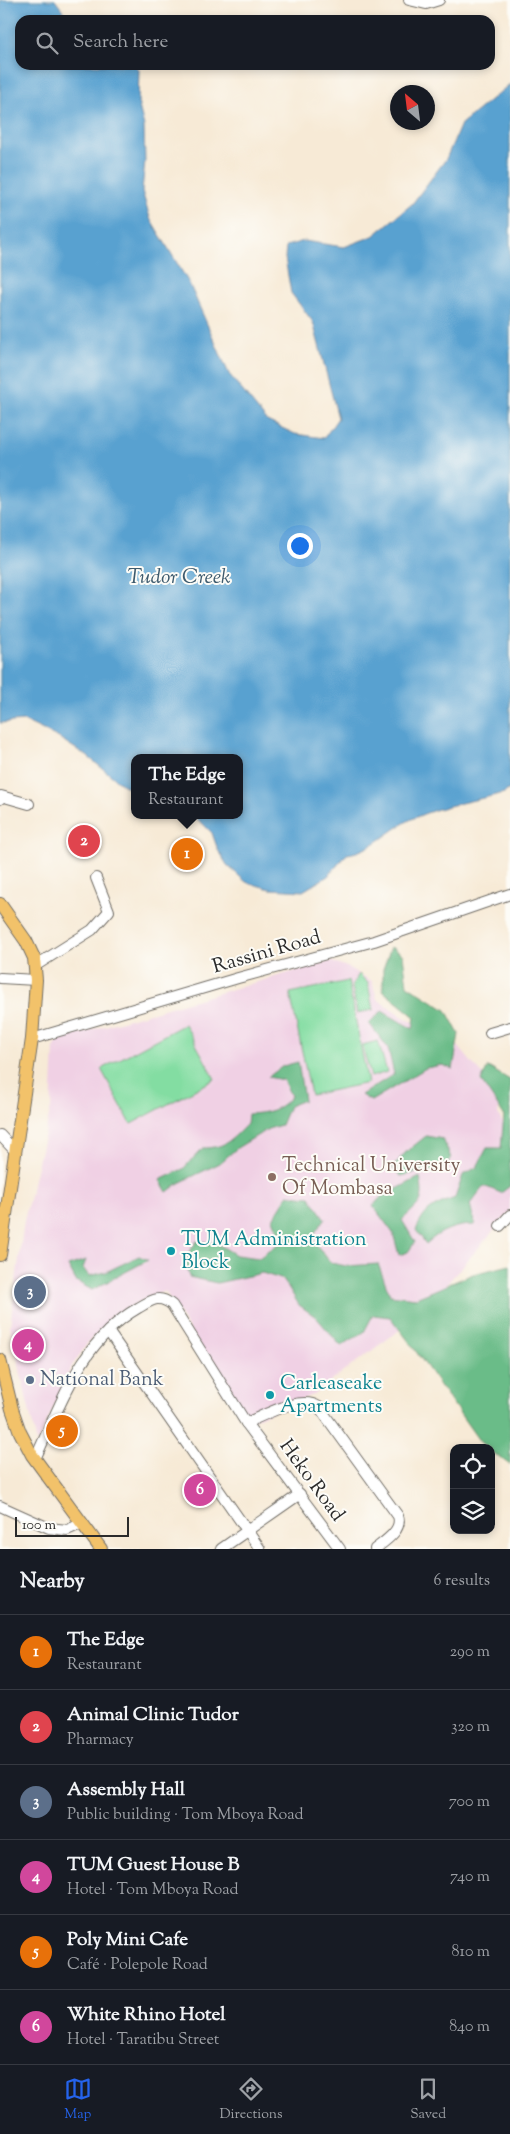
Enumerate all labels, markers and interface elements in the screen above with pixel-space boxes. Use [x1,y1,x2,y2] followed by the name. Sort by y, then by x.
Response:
[15,15,495,70] search box
[33,29,61,57] icon: search
[73,29,168,56] text: Search here
[390,85,435,130] north arrow
[287,533,313,559] your location
[127,563,231,593] water label: Tudor Creek
[131,754,243,819] popup
[148,762,226,789] text: The Edge
[148,789,223,812] text: Restaurant
[68,822,100,860] pin: 2
[171,835,203,873] pin: 1
[209,924,325,982] street label: Rassini Road
[282,1152,460,1204] place label: Technical University Of Mombasa
[266,1171,278,1183] marker: Technical University Of Mombasa
[181,1226,367,1278] place label: TUM Administration Block
[165,1245,177,1257] marker: TUM Administration Block
[14,1273,46,1311] pin: 3
[12,1326,44,1364] pin: 4
[40,1366,164,1395] place label: National Bank
[280,1370,383,1422] place label: Carleaseake Apartments
[24,1374,36,1386] marker: National Bank
[264,1389,276,1401] marker: Carleaseake Apartments
[46,1412,78,1450] pin: 5
[271,1434,351,1528] street label: Heko Road
[450,1444,495,1534] map controls
[450,1444,495,1489] button: locate
[184,1471,216,1509] pin: 6
[450,1489,495,1534] button: layers
[15,1514,129,1537] scale bar
[22,1516,56,1536] text: 100 m
[20,1567,85,1597] text: Nearby
[434,1570,490,1593] text: 6 results
[67,1627,144,1654] text: The Edge
[33,1641,39,1664] text: 1
[450,1641,490,1664] text: 290 m
[67,1654,142,1677] text: Restaurant
[67,1702,239,1729] text: Animal Clinic Tudor
[32,1716,40,1739] text: 2
[451,1716,490,1739] text: 320 m
[67,1729,134,1752] text: Pharmacy
[67,1777,185,1804] text: Assembly Hall
[33,1791,39,1814] text: 3
[449,1791,490,1814] text: 700 m
[67,1804,303,1827] text: Public building · Tom Mboya Road
[67,1852,239,1879] text: TUM Guest House B
[32,1866,40,1889] text: 4
[450,1866,490,1889] text: 740 m
[67,1879,238,1902] text: Hotel · Tom Mboya Road
[67,1927,188,1954] text: Poly Mini Cafe
[33,1941,39,1964] text: 5
[452,1941,490,1964] text: 810 m
[67,1954,208,1977] text: Café · Polepole Road
[67,2002,226,2029] text: White Rhino Hotel
[32,2016,40,2039] text: 6
[449,2016,490,2039] text: 840 m
[67,2029,219,2052] text: Hotel · Taratibu Street
[64,2075,92,2125] tab: Map
[219,2075,283,2125] tab: Directions
[410,2075,446,2125] tab: Saved

